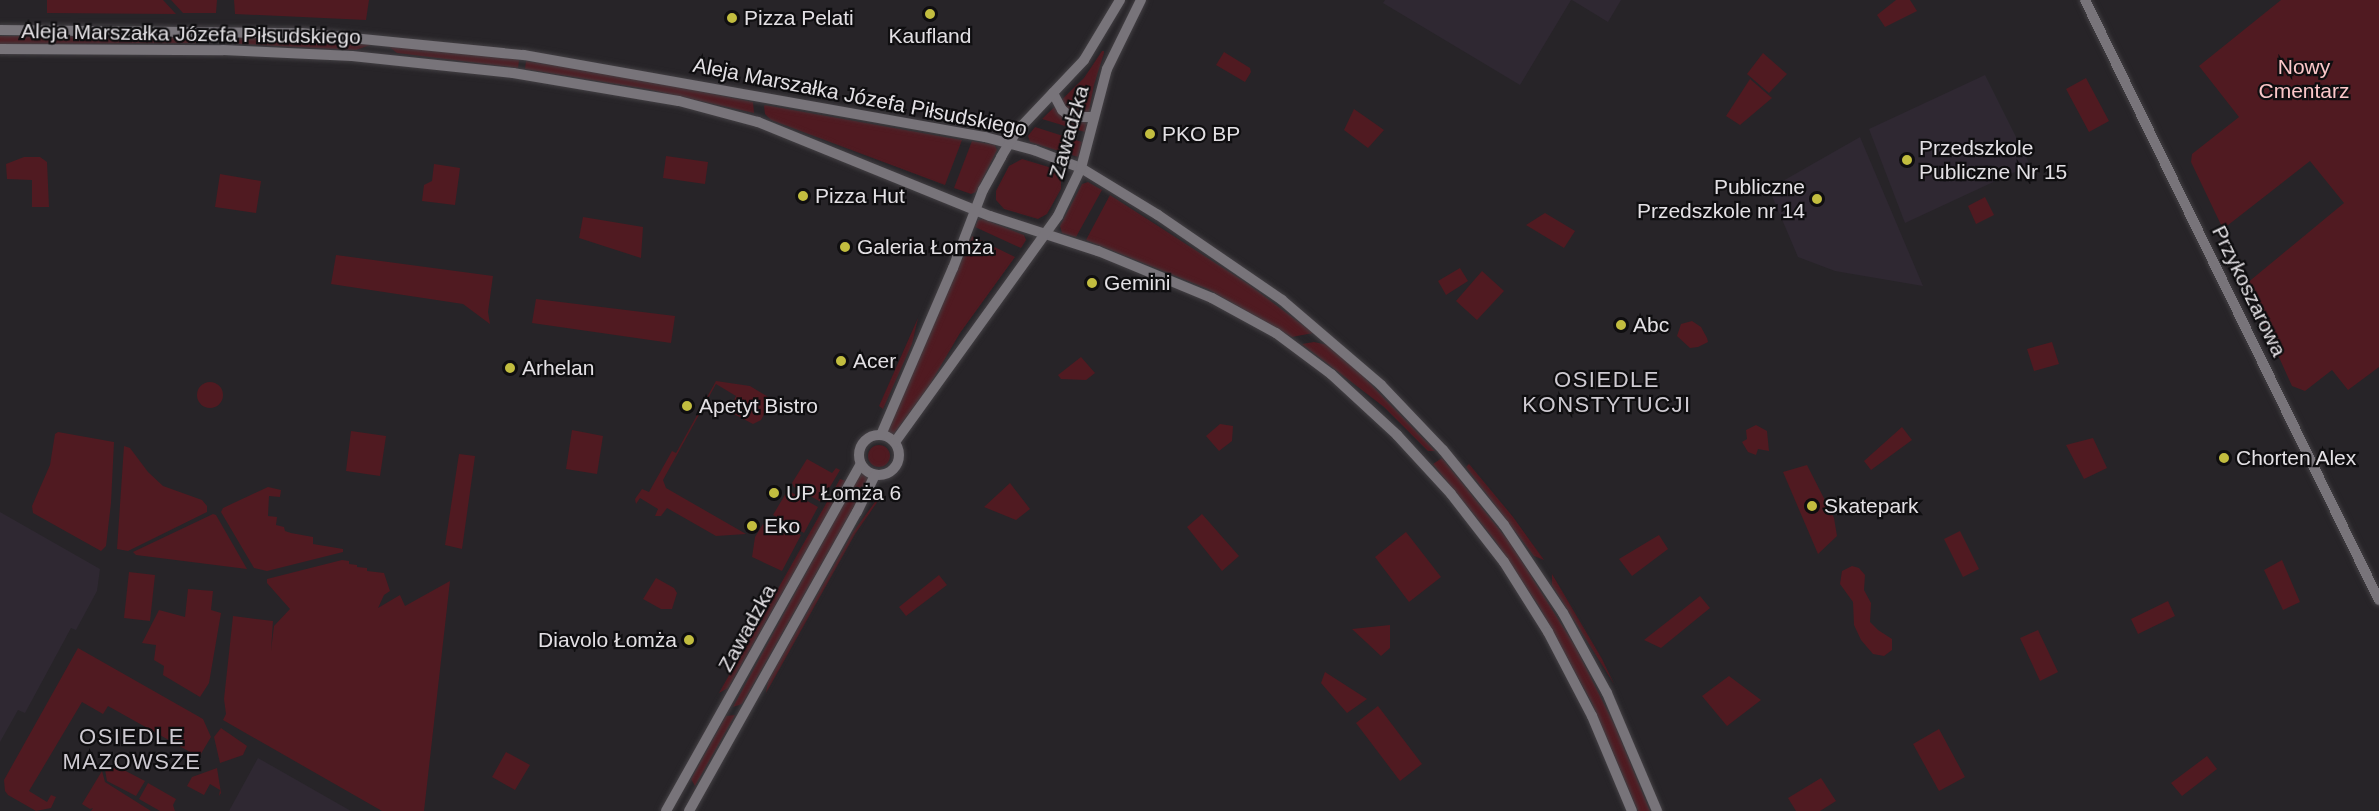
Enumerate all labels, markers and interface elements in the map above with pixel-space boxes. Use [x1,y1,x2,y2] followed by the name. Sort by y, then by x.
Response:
[744,5,854,31] place label: Pizza Pelati
[923,7,937,21] marker: Kaufland
[725,11,739,25] marker: Pizza Pelati
[21,18,361,50] street label: Aleja Marszałka Józefa Piłsudskiego
[889,23,971,49] place label: Kaufland
[691,52,1029,142] street label: Aleja Marszałka Józefa Piłsudskiego
[2258,54,2350,104] park label: Nowy Cmentarz
[1044,83,1094,181] street label: Zawadzka
[1162,121,1240,147] place label: PKO BP
[1143,127,1157,141] marker: PKO BP
[1919,135,2067,185] place label: Przedszkole Publiczne Nr 15
[1900,153,1914,167] marker: Przedszkole Publiczne Nr 15
[1637,174,1805,224] place label: Publiczne Przedszkole nr 14
[815,183,905,209] place label: Pizza Hut
[796,189,810,203] marker: Pizza Hut
[1810,192,1824,206] marker: Publiczne Przedszkole nr 14
[2206,221,2292,361] street label: Przykoszarowa
[857,234,994,260] place label: Galeria Łomża
[838,240,852,254] marker: Galeria Łomża
[1104,270,1171,296] place label: Gemini
[1085,276,1099,290] marker: Gemini
[1633,312,1669,338] place label: Abc
[1614,318,1628,332] marker: Abc
[853,348,896,374] place label: Acer
[834,354,848,368] marker: Acer
[522,355,594,381] place label: Arhelan
[503,361,517,375] marker: Arhelan
[1522,366,1692,418] district label: OSIEDLE KONSTYTUCJI
[699,393,818,419] place label: Apetyt Bistro
[680,399,694,413] marker: Apetyt Bistro
[2236,445,2357,471] place label: Chorten Alex
[2217,451,2231,465] marker: Chorten Alex
[786,480,902,506] place label: UP Łomża 6
[767,486,781,500] marker: UP Łomża 6
[1824,493,1919,519] place label: Skatepark
[1805,499,1819,513] marker: Skatepark
[764,513,800,539] place label: Eko
[745,519,759,533] marker: Eko
[713,580,781,676] street label: Zawadzka
[538,627,677,653] place label: Diavolo Łomża
[682,633,696,647] marker: Diavolo Łomża
[62,723,202,774] district label: OSIEDLE MAZOWSZE

